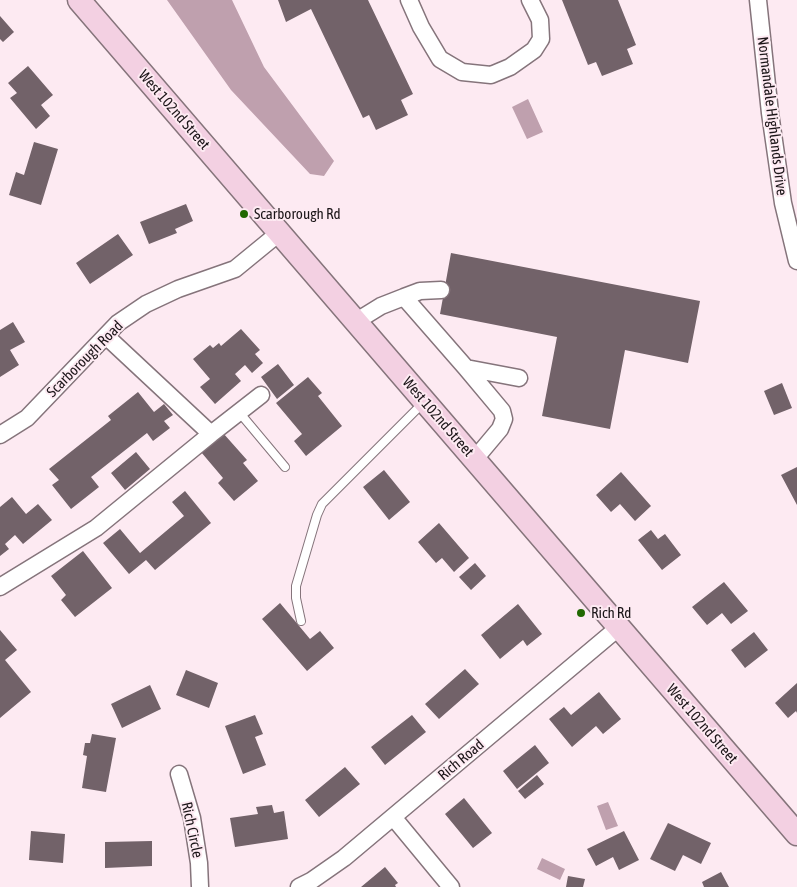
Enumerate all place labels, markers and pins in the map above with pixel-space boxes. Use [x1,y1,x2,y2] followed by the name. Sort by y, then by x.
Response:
[254,205,341,223] place label: Scarborough Rd
[238,208,250,220] marker: Scarborough Rd
[591,604,631,622] place label: Rich Rd
[575,607,587,619] marker: Rich Rd

